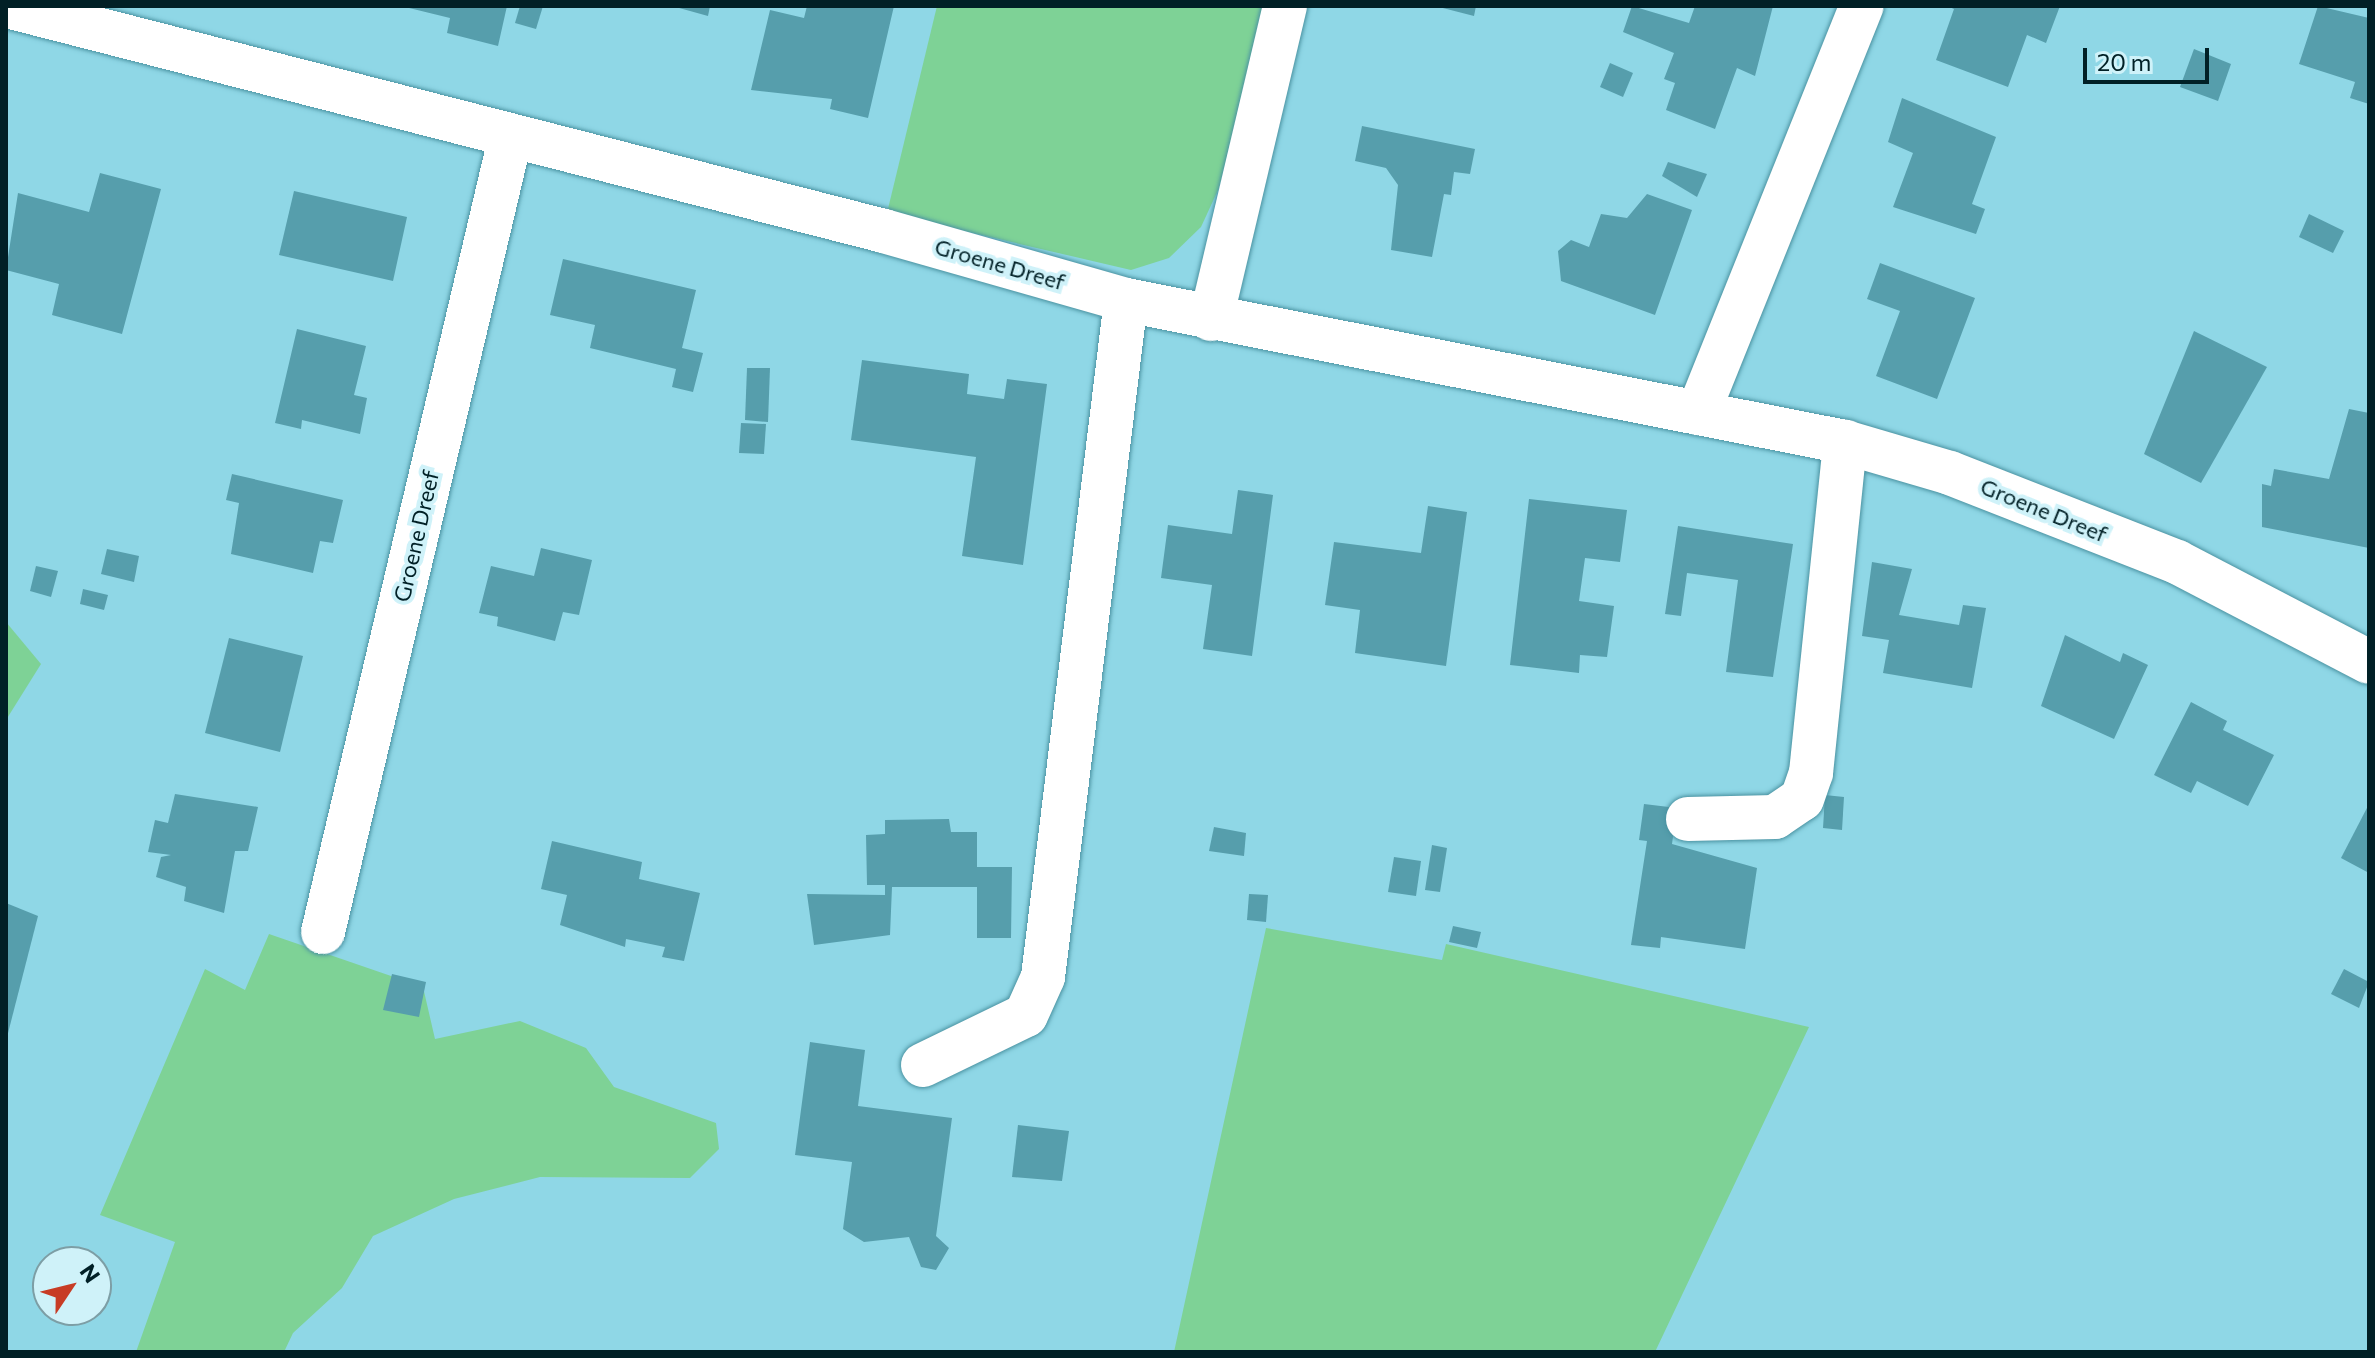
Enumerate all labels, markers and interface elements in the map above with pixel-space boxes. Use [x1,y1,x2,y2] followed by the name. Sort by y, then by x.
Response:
[2087,32,2213,82] scale bar
[2097,47,2151,76] text: 20 m
[932,233,1068,295] street label: Groene Dreef
[388,468,444,604] street label: Groene Dreef
[1977,473,2111,547] street label: Groene Dreef
[32,1246,112,1326] north arrow
[75,1259,106,1288] text: N

